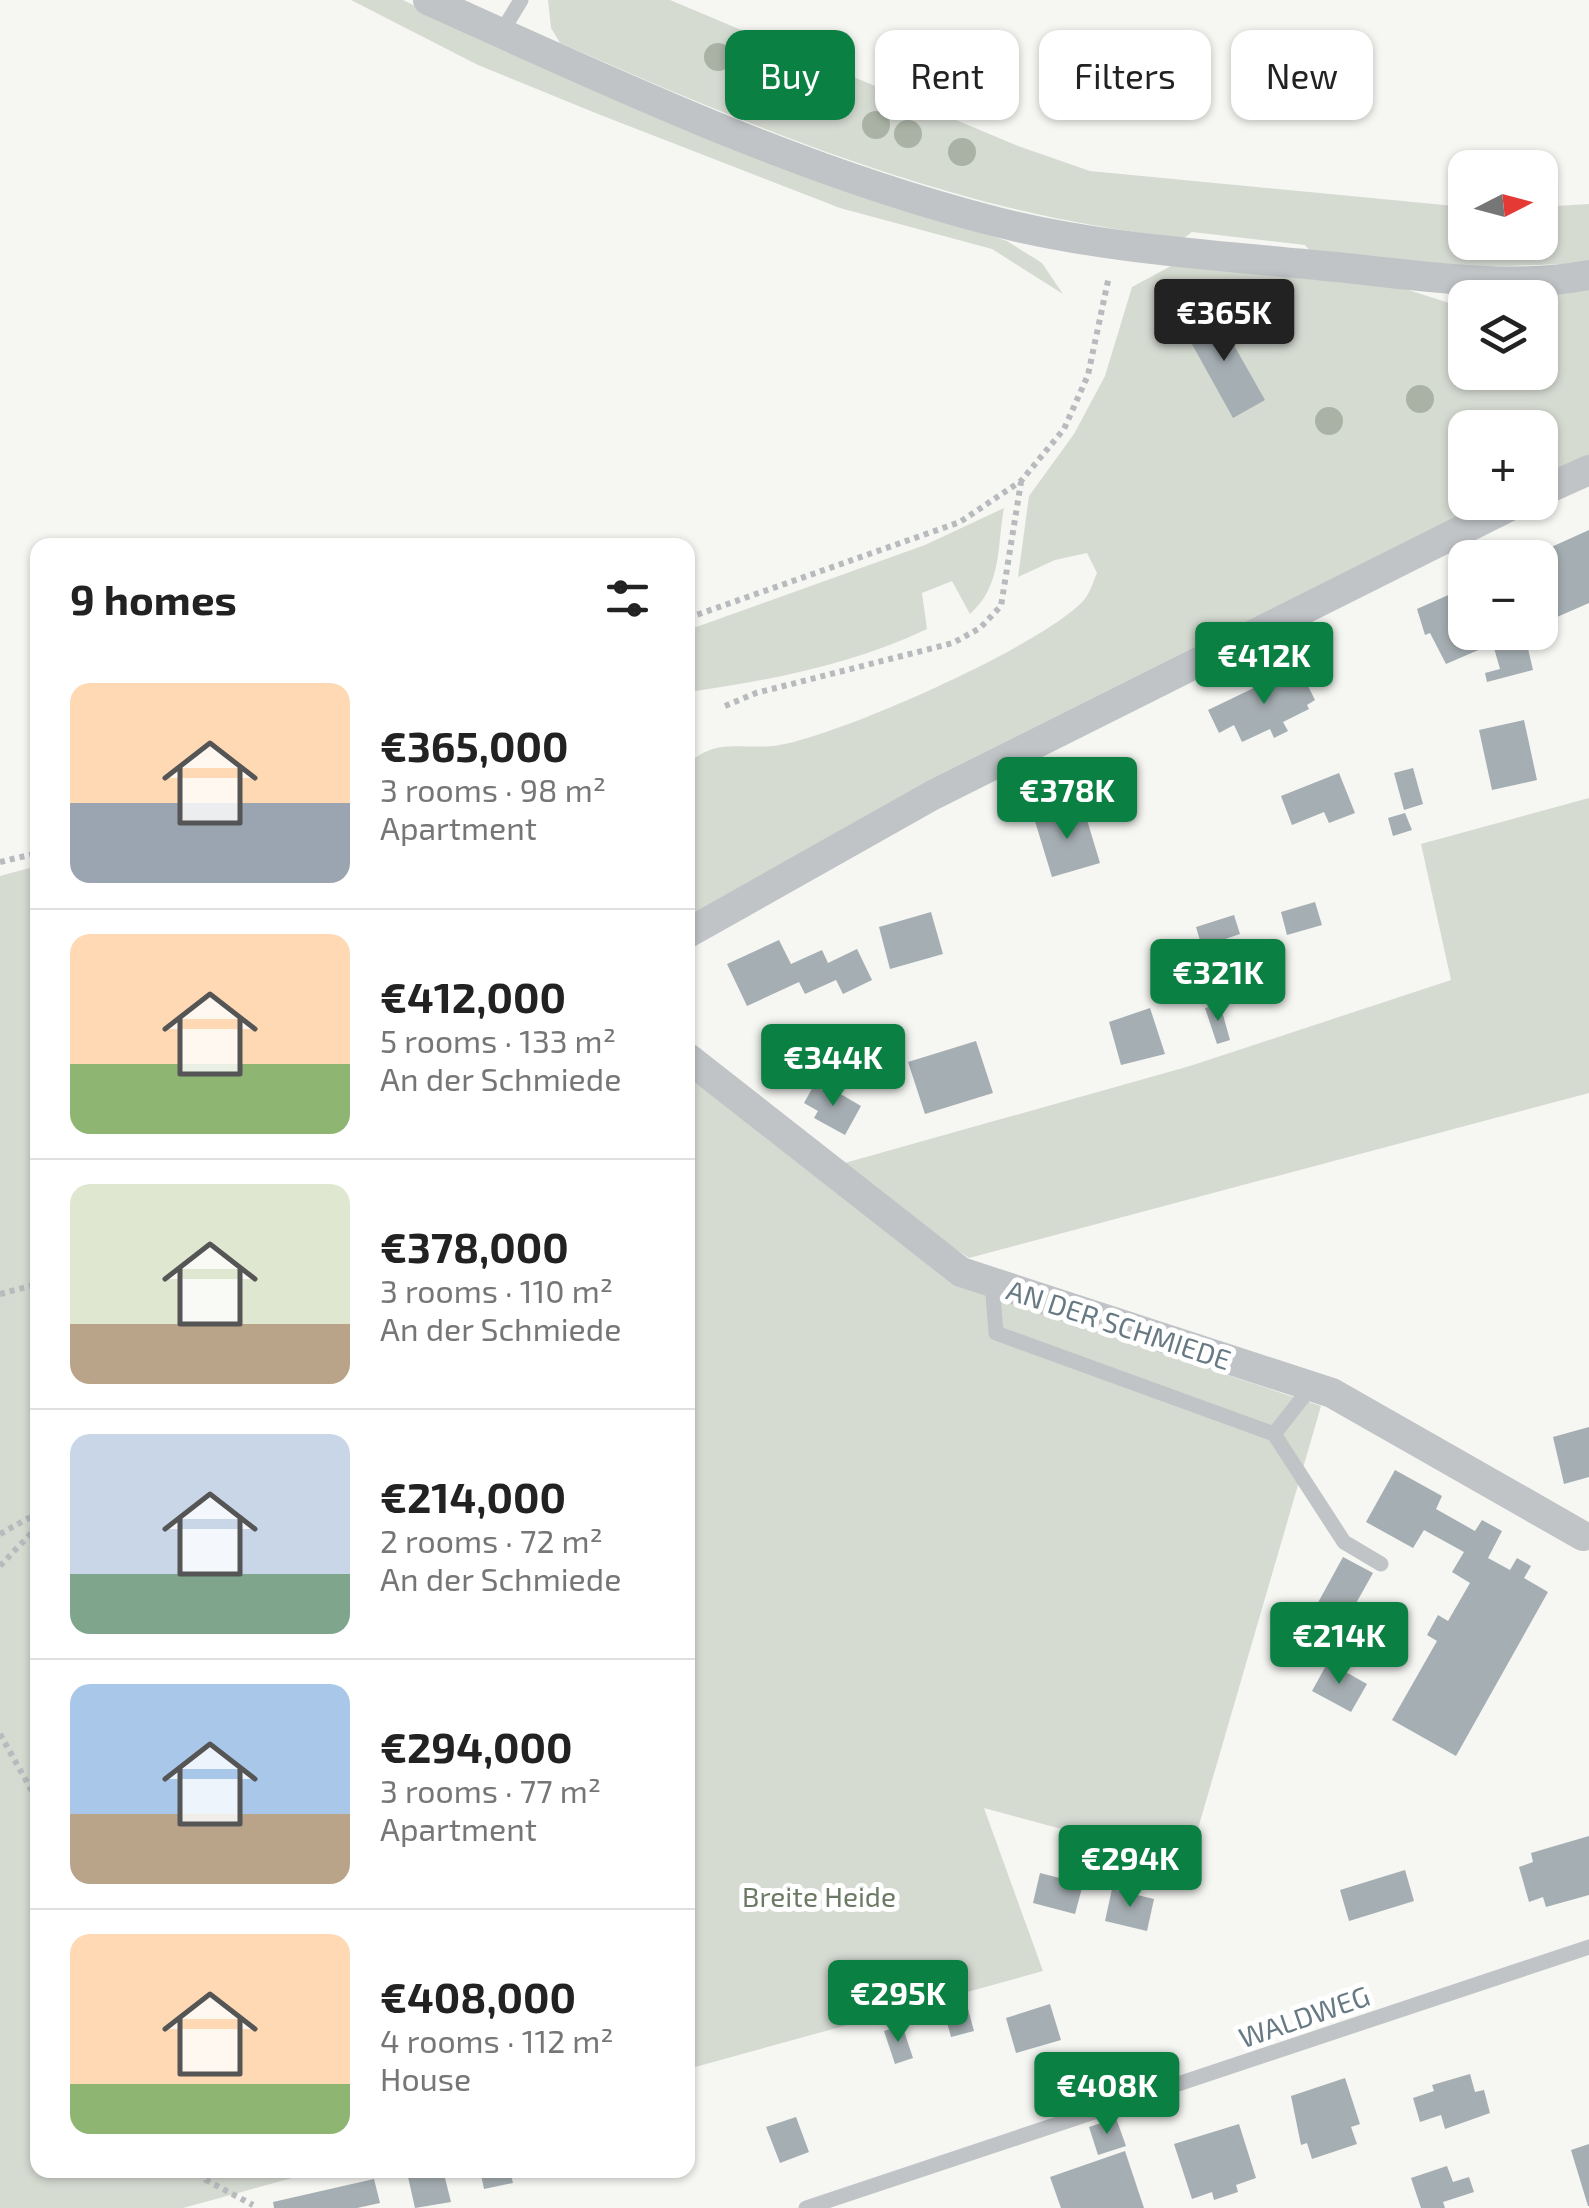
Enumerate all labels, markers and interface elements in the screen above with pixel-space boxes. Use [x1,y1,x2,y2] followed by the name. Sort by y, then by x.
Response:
[725,30,855,120] chip: Buy
[875,30,1019,120] chip: Rent
[1039,30,1211,120] chip: Filters
[1231,30,1373,120] chip: New
[1448,150,1558,260] north arrow
[1448,150,1558,650] map controls
[1154,279,1294,364] pin: €365K
[1448,280,1558,390] button: layers
[1176,292,1272,330] text: €365K
[1448,410,1558,520] button: +
[1448,540,1558,650] button: −
[600,571,655,626] icon: filters
[70,573,237,623] text: 9 homes
[1194,622,1334,707] pin: €412K
[1217,635,1311,673] text: €412K
[380,720,568,770] text: €365,000
[150,723,270,843] icon: home
[997,757,1137,842] pin: €378K
[380,770,606,808] text: 3 rooms · 98 m²
[1019,770,1115,808] text: €378K
[380,808,537,846] text: Apartment
[1148,939,1288,1024] pin: €321K
[1172,952,1264,990] text: €321K
[380,971,566,1021] text: €412,000
[150,974,270,1094] icon: home
[380,1021,616,1059] text: 5 rooms · 133 m²
[763,1024,903,1109] pin: €344K
[783,1037,883,1075] text: €344K
[380,1059,621,1097] text: An der Schmiede
[380,1221,569,1271] text: €378,000
[150,1224,270,1344] icon: home
[380,1271,613,1309] text: 3 rooms · 110 m²
[1003,1272,1235,1376] street label: AN DER SCHMIEDE
[380,1309,621,1347] text: An der Schmiede
[380,1471,566,1521] text: €214,000
[150,1474,270,1594] icon: home
[380,1521,603,1559] text: 2 rooms · 72 m²
[380,1559,621,1597] text: An der Schmiede
[1269,1602,1409,1687] pin: €214K
[1292,1615,1386,1653] text: €214K
[380,1721,573,1771] text: €294,000
[150,1724,270,1844] icon: home
[380,1771,601,1809] text: 3 rooms · 77 m²
[380,1809,537,1847] text: Apartment
[1060,1825,1200,1910] pin: €294K
[1081,1838,1179,1876] text: €294K
[742,1879,896,1913] park label: Breite Heide
[828,1960,968,2045] pin: €295K
[380,1971,576,2021] text: €408,000
[850,1973,946,2011] text: €295K
[150,1974,270,2094] icon: home
[1234,1978,1374,2054] street label: WALDWEG
[380,2021,614,2059] text: 4 rooms · 112 m²
[1037,2052,1177,2137] pin: €408K
[380,2059,471,2097] text: House
[1056,2065,1158,2103] text: €408K

